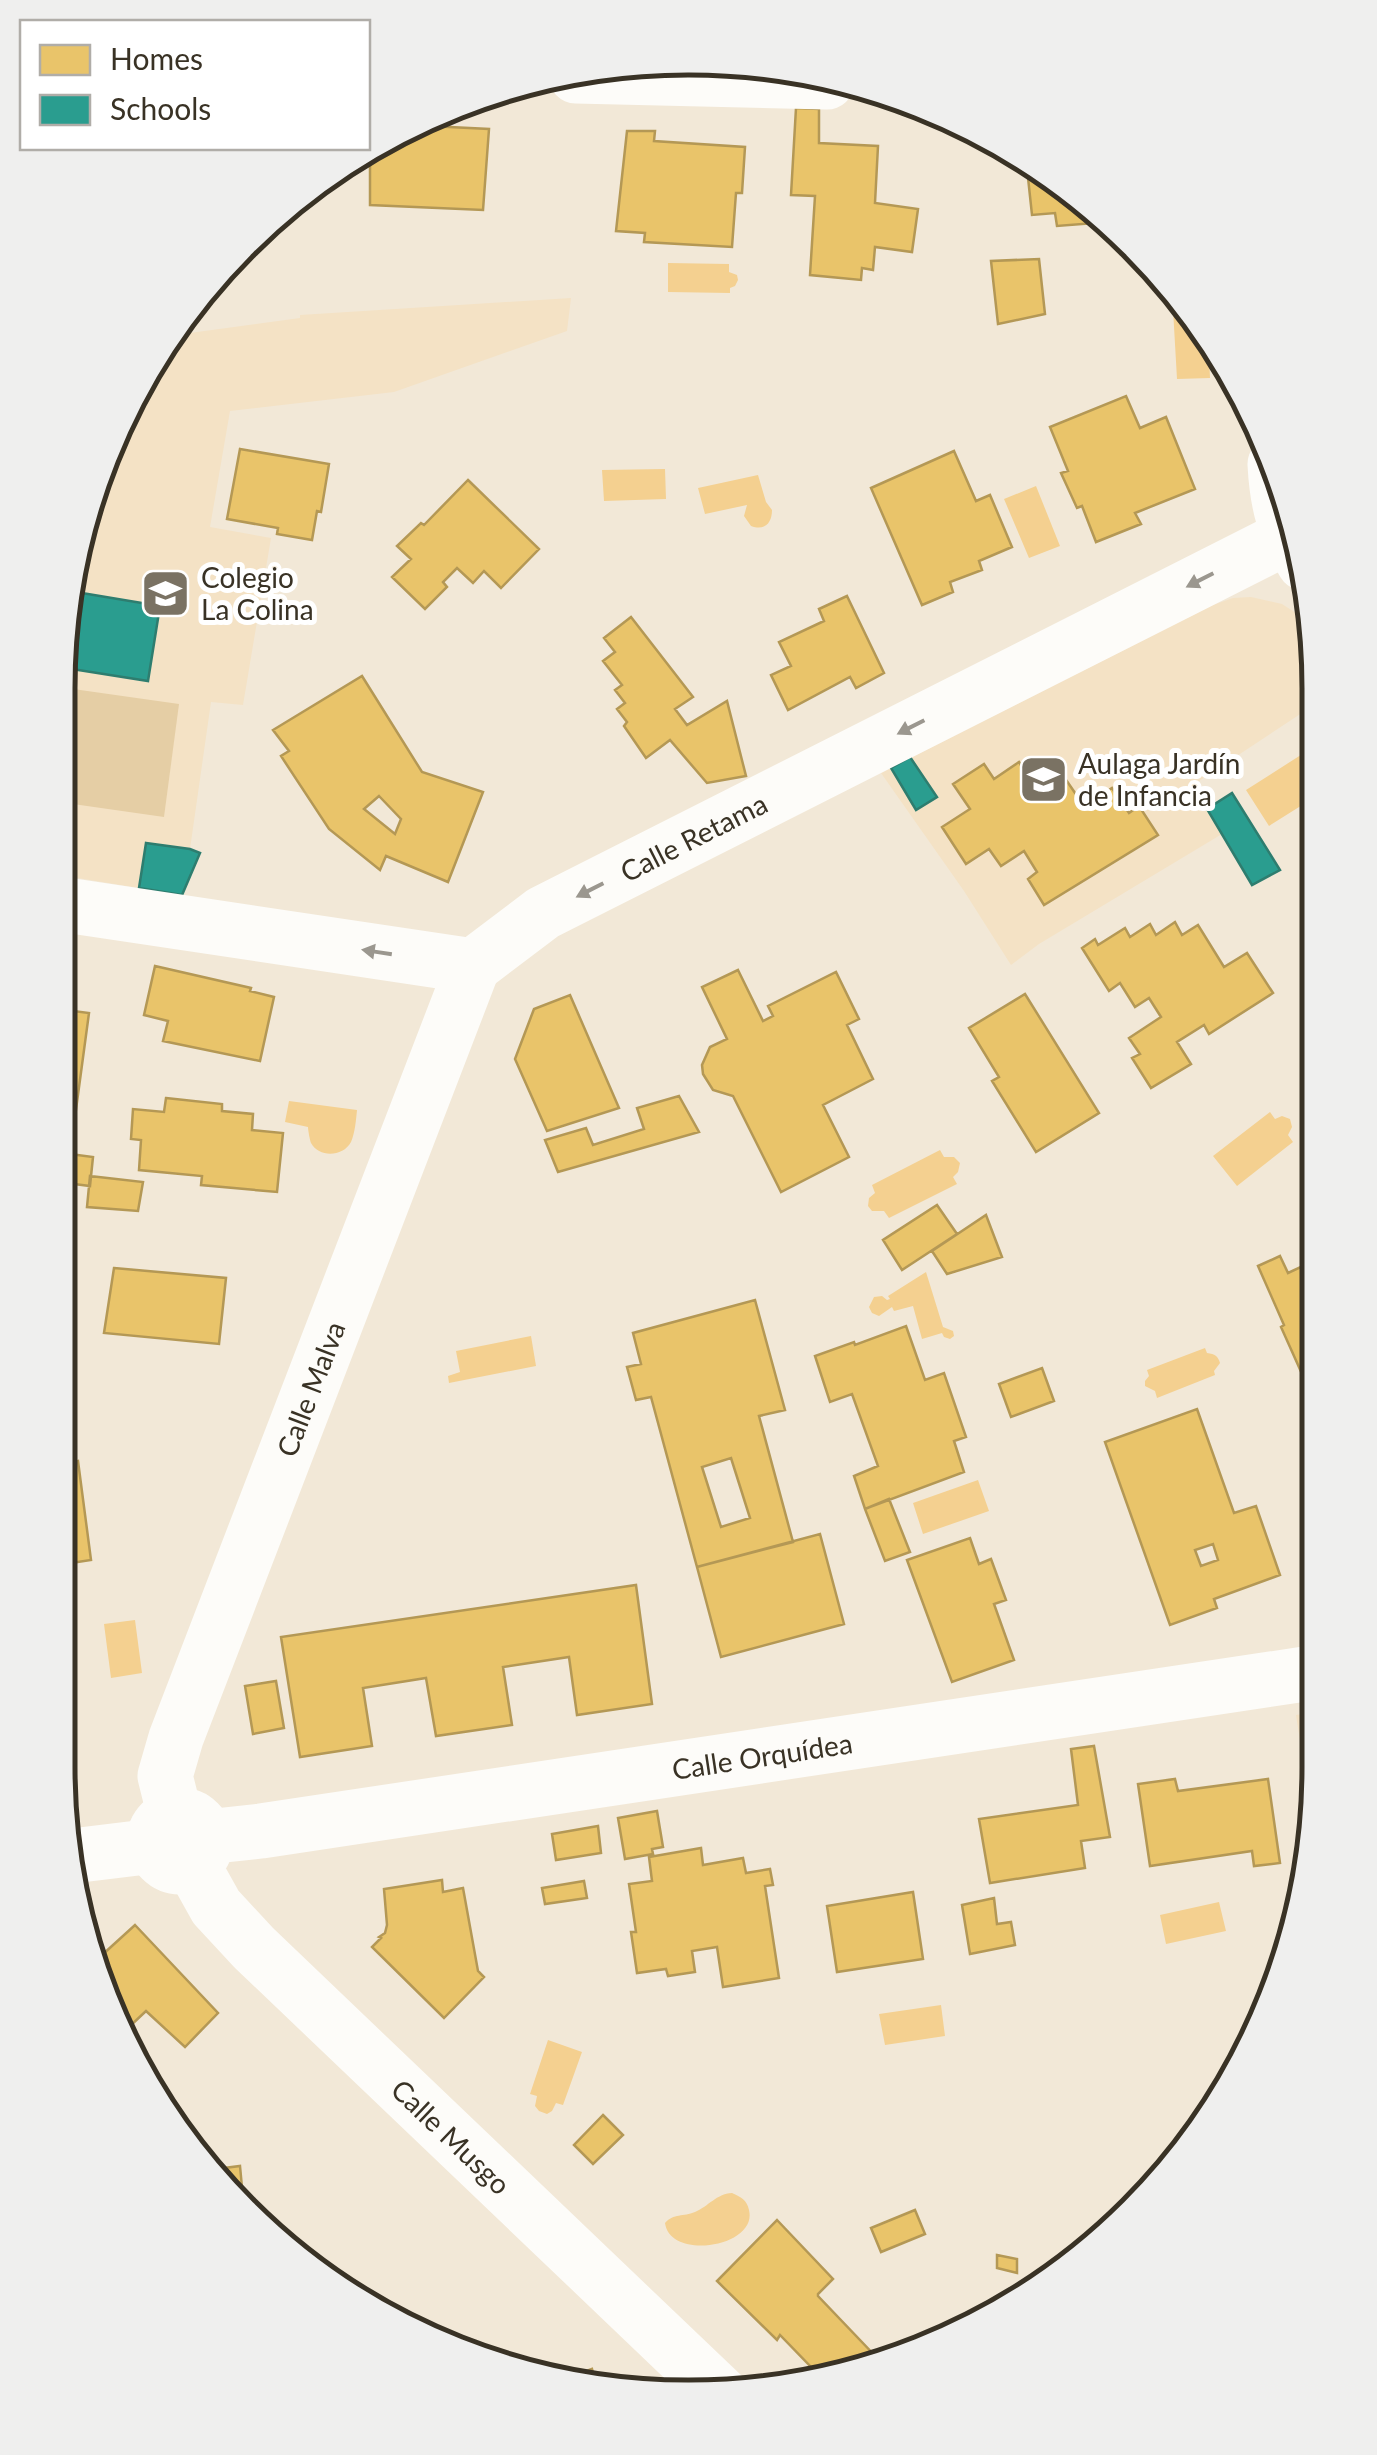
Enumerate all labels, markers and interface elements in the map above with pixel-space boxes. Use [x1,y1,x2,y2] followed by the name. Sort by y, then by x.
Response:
[20,20,370,150] legend
[110,40,203,76] text: Homes
[110,90,211,126] text: Schools
[201,560,314,626] place label: Colegio La Colina
[140,567,192,619] school or university icon: Colegio La Colina
[1186,571,1215,588] one-way arrow
[896,718,925,735] one-way arrow
[1078,746,1240,812] place label: Aulaga Jardín de Infancia
[1017,753,1069,805] school or university icon: Aulaga Jardín de Infancia
[614,786,773,888] street label: Calle Retama
[575,881,604,898] one-way arrow
[360,944,392,959] one-way arrow
[269,1316,352,1461] street label: Calle Malva
[669,1725,855,1786] street label: Calle Orquídea
[385,2072,518,2201] street label: Calle Musgo

